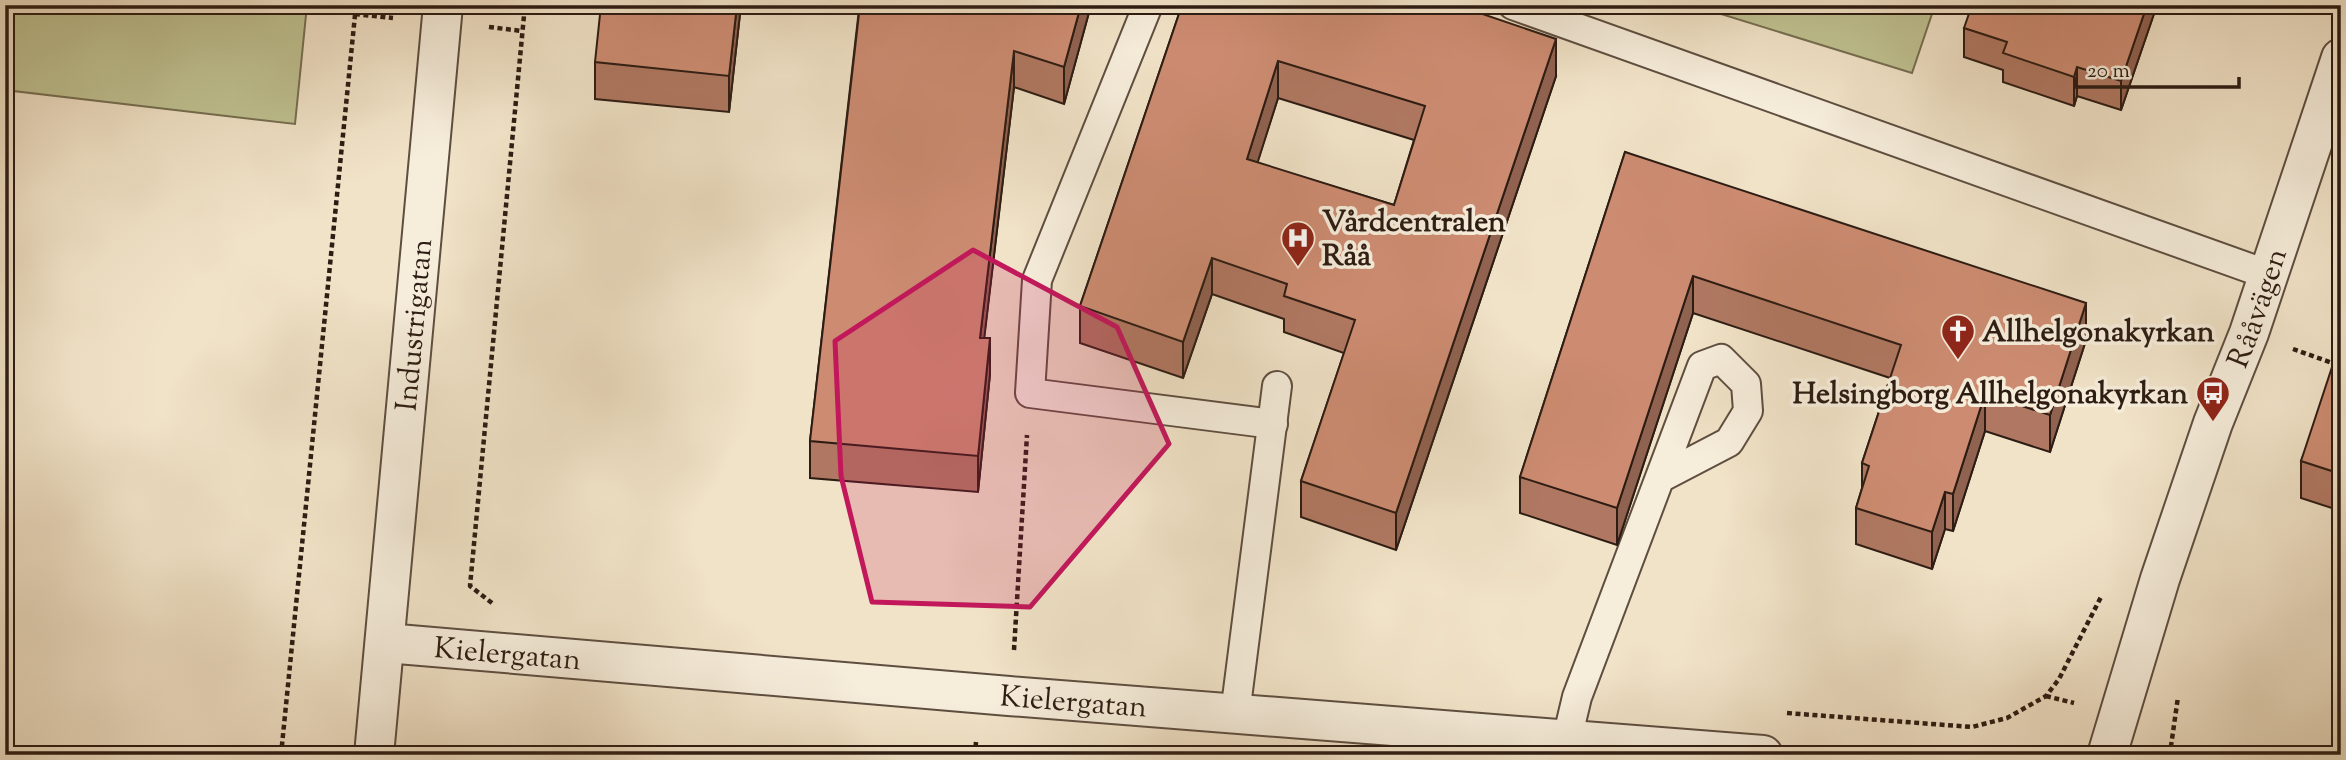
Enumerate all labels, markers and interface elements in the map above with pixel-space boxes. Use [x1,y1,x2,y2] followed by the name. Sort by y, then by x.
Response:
[2076,46,2239,90] scale bar
[2087,57,2130,87] text: 20 m
[1322,202,1506,279] place label: Vårdcentralen Råå
[1279,219,1317,268] hospital icon: Vårdcentralen Råå
[387,237,445,413] street label: Industrigatan
[2218,243,2300,375] street label: Rååvägen
[1939,312,1977,361] church icon: Allhelgonakyrkan
[1982,312,2215,355] place label: Allhelgonakyrkan
[1792,374,2188,417] place label: Helsingborg Allhelgonakyrkan
[2194,374,2232,423] bus stop icon: Helsingborg Allhelgonakyrkan
[432,628,583,684] street label: Kielergatan
[998,676,1149,731] street label: Kielergatan

